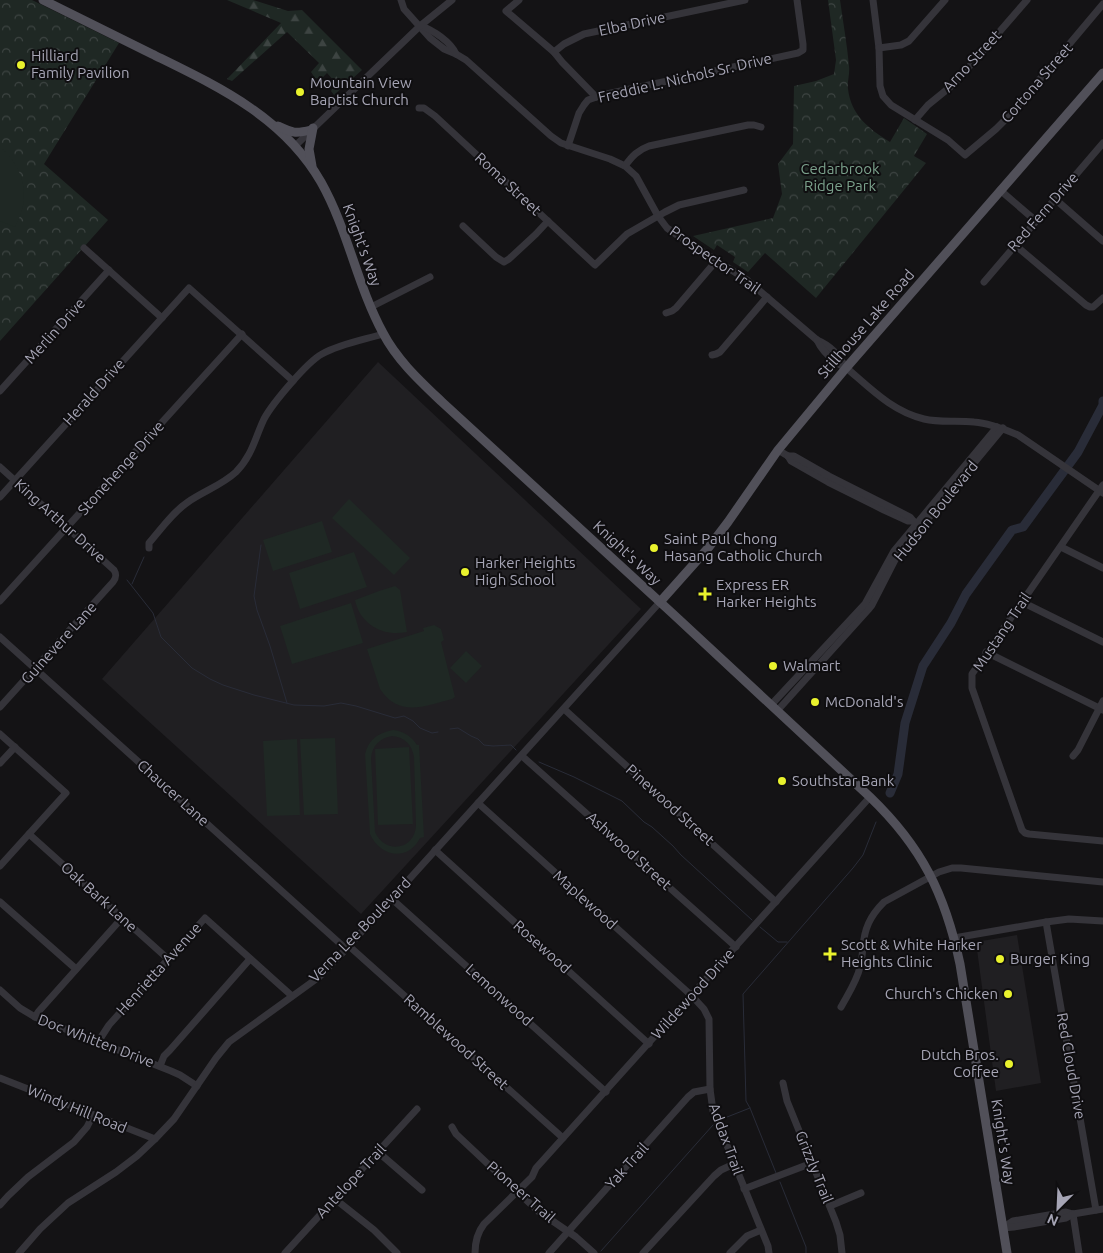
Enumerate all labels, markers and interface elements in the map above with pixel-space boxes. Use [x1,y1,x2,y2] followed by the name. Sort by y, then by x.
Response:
[597,8,667,39] street label: Elba Drive
[939,26,1005,95] street label: Arno Street
[997,39,1076,126] street label: Cortona Street
[31,47,130,81] place label: Hilliard Family Pavilion
[596,49,773,106] street label: Freddie L. Nichols Sr. Drive
[15,59,27,71] marker: Hilliard Family Pavilion
[310,74,412,108] place label: Mountain View Baptist Church
[294,86,306,98] marker: Mountain View Baptist Church
[472,149,545,219] street label: Roma Street
[800,160,880,194] park label: Cedarbrook Ridge Park
[1004,169,1082,255] street label: Red Fern Drive
[340,201,385,288] street label: Knight's Way
[667,222,764,297] street label: Prospector Trail
[814,266,917,381] street label: Stillhouse Lake Road
[21,294,88,367] street label: Merlin Drive
[59,355,128,428] street label: Herald Drive
[74,417,167,518] street label: Stonehenge Drive
[890,457,981,564] street label: Hudson Boulevard
[11,475,109,566] street label: King Arthur Drive
[590,517,665,588] street label: Knight's Way
[664,530,823,564] place label: Saint Paul Chong Hasang Catholic Church
[648,542,660,554] marker: Saint Paul Chong Hasang Catholic Church
[475,554,576,588] place label: Harker Heights High School
[459,566,471,578] marker: Harker Heights High School
[716,576,817,610] place label: Express ER Harker Heights
[698,587,712,601] marker: Express ER Harker Heights
[969,589,1034,674] street label: Mustang Trail
[17,598,100,687] street label: Guinevere Lane
[783,657,841,674] place label: Walmart
[767,660,779,672] marker: Walmart
[825,693,903,710] place label: McDonald's
[809,696,821,708] marker: McDonald's
[134,756,213,829] street label: Chaucer Lane
[623,761,718,849] street label: Pinewood Street
[792,772,895,789] place label: Southstar Bank
[776,775,788,787] marker: Southstar Bank
[583,808,675,893] street label: Ashwood Street
[58,858,141,935] street label: Oak Bark Lane
[550,867,621,933] street label: Maplewood
[305,874,414,985] street label: Verna Lee Boulevard
[510,917,574,977] street label: Rosewood
[113,919,205,1018] street label: Henrietta Avenue
[841,936,982,970] place label: Scott & White Harker Heights Clinic
[648,945,738,1042] street label: Wildewood Drive
[823,947,837,961] marker: Scott & White Harker Heights Clinic
[1010,950,1090,967] place label: Burger King
[994,953,1006,965] marker: Burger King
[462,960,536,1029] street label: Lemonwood
[885,985,998,1002] place label: Church's Chicken
[1002,988,1014,1000] marker: Church's Chicken
[401,990,512,1093] street label: Ramblewood Street
[36,1010,157,1071] street label: Doc Whitten Drive
[1054,1011,1089,1121] street label: Red Cloud Drive
[921,1046,999,1080] place label: Dutch Bros. Coffee
[1003,1058,1015,1070] marker: Dutch Bros. Coffee
[25,1081,129,1136] street label: Windy Hill Road
[988,1098,1019,1186] street label: Knight's Way
[706,1101,747,1177] street label: Addax Trail
[792,1128,837,1205] street label: Grizzly Trail
[602,1139,652,1192] street label: Yak Trail
[312,1140,389,1221] street label: Antelope Trail
[484,1158,559,1226] street label: Pioneer Trail
[1033,1183,1083,1233] north arrow
[1045,1210,1061,1229] text: N

